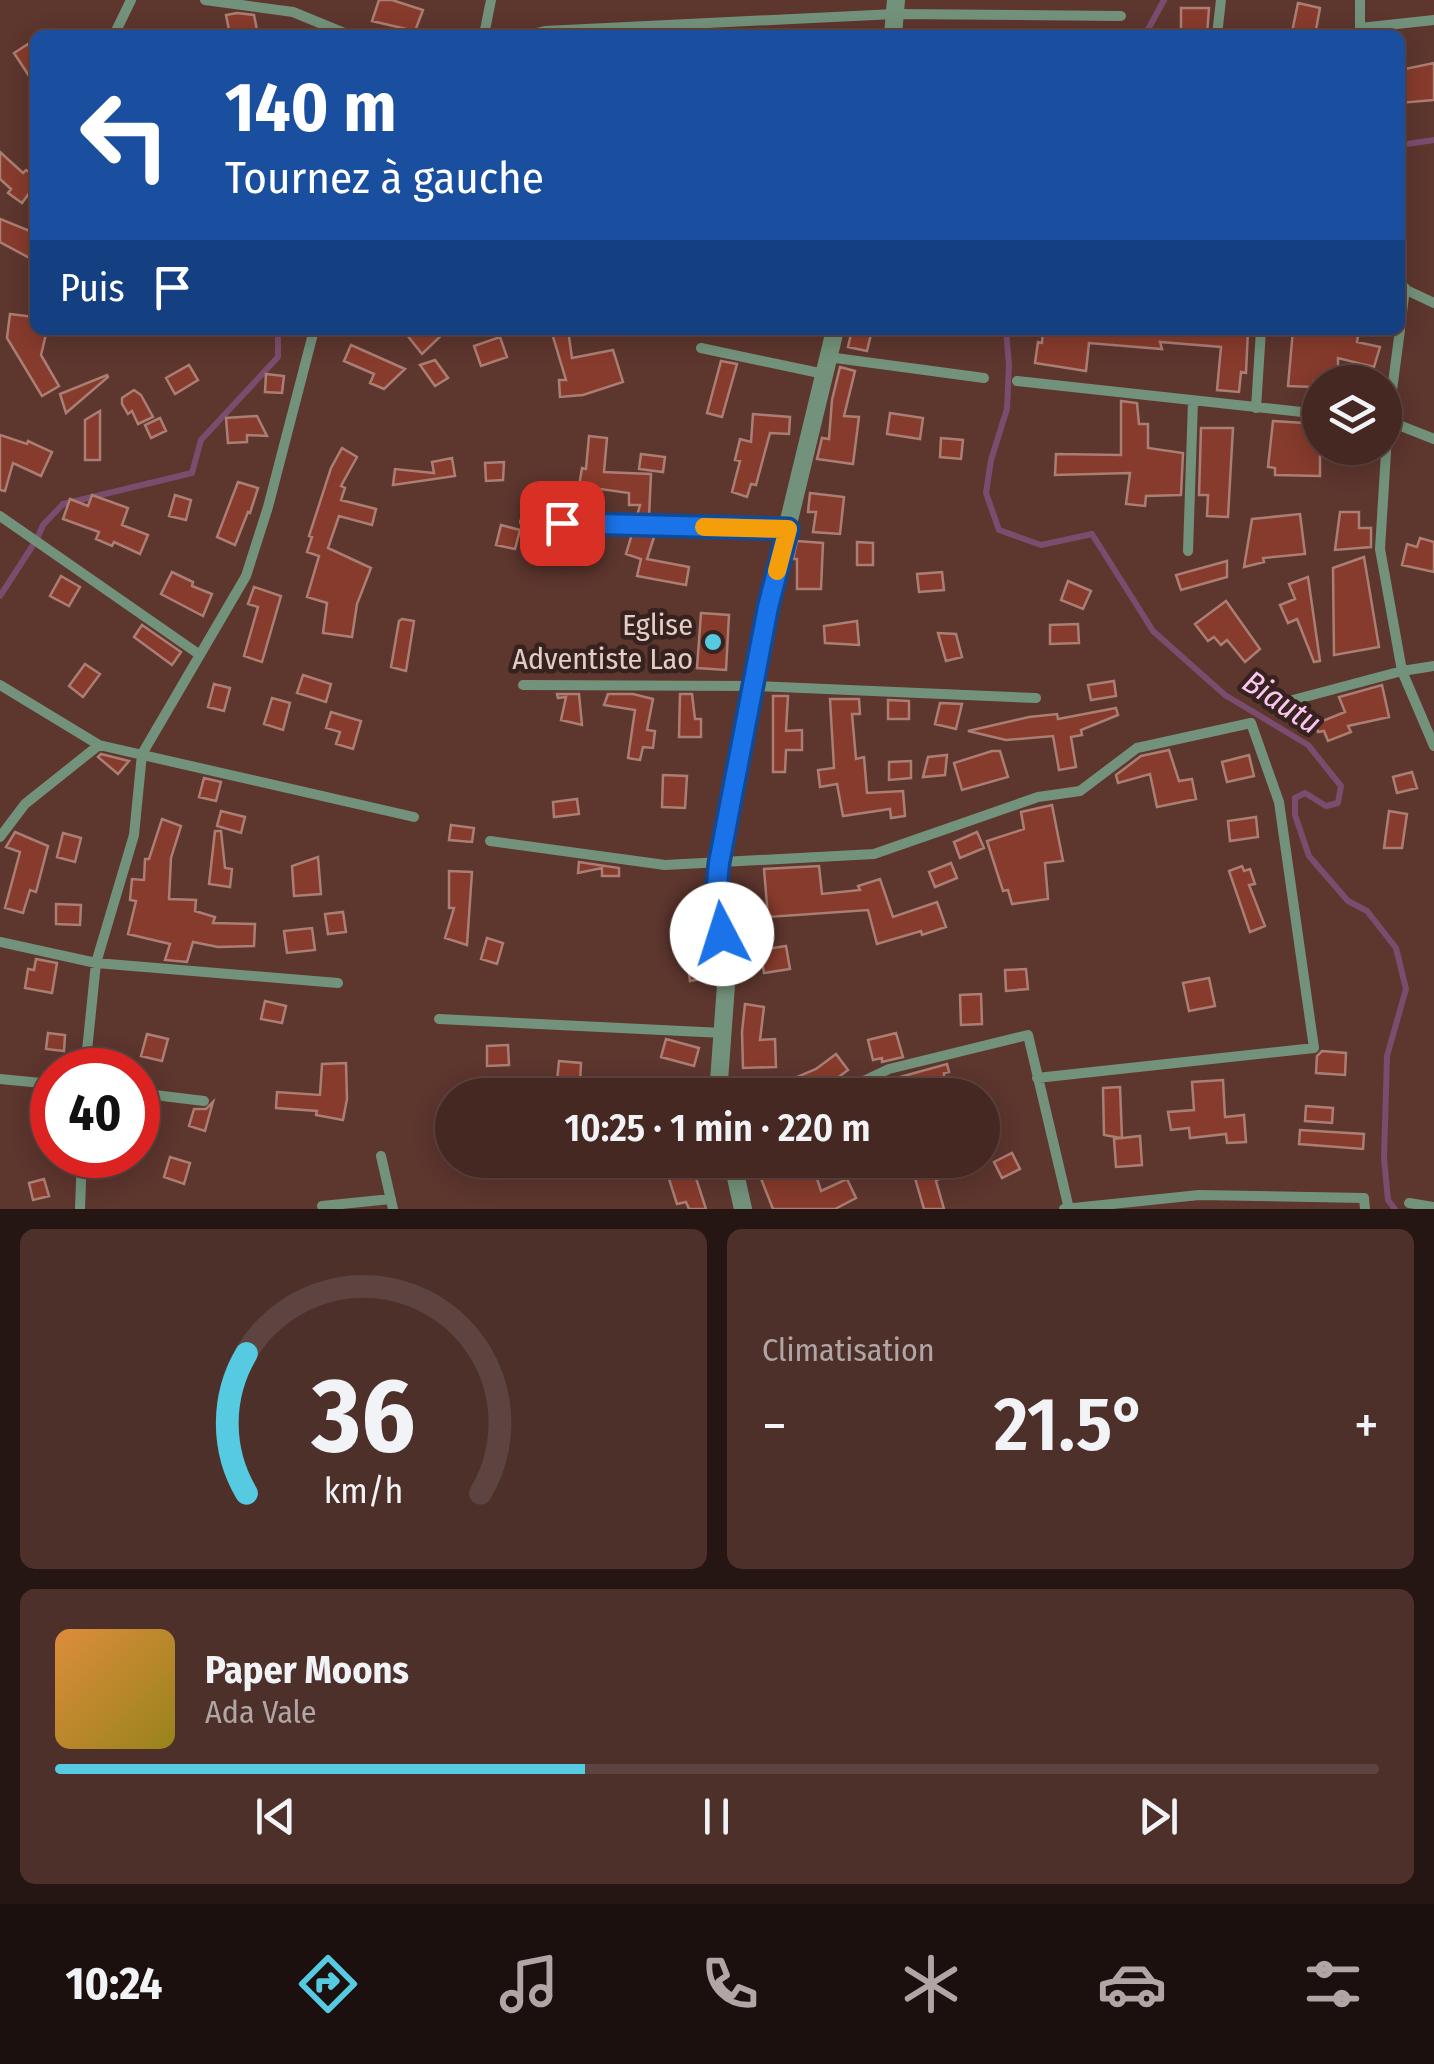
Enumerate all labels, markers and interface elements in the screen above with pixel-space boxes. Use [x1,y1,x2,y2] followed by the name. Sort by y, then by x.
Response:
[225,66,397,150] text: 140 m
[60,70,190,200] icon: left
[225,151,544,205] text: Tournez à gauche
[145,260,200,315] icon: arrive
[60,265,125,311] text: Puis
[1302,365,1402,465] map controls
[1302,365,1402,465] button: layers
[520,481,605,566] pin
[535,496,590,551] icon: arrive
[512,607,693,677] place label: Eglise Adventiste Lao
[702,631,724,653] marker: Eglise Adventiste Lao
[1236,662,1328,742] water label: Biautu
[670,882,774,986] position arrow
[30,1048,160,1178] speed limit sign: 40
[564,1105,871,1151] text: 10:25 · 1 min · 220 m
[762,1331,935,1369] text: Climatisation
[311,1354,415,1479] text: 36
[994,1380,1147,1470] text: 21.5°
[762,1393,787,1459] text: −
[1354,1393,1379,1459] text: +
[324,1470,403,1512] text: km/h
[205,1647,409,1693] text: Paper Moons
[205,1693,317,1731] text: Ada Vale
[248,1789,303,1844] icon: previous
[689,1789,744,1844] icon: pause
[1131,1789,1186,1844] icon: next
[293,1949,363,2019] icon: directions
[494,1949,564,2019] icon: music
[695,1949,765,2019] icon: phone
[896,1949,966,2019] icon: climate
[1097,1949,1167,2019] icon: car
[1298,1949,1368,2019] icon: filters
[66,1957,162,2011] text: 10:24

